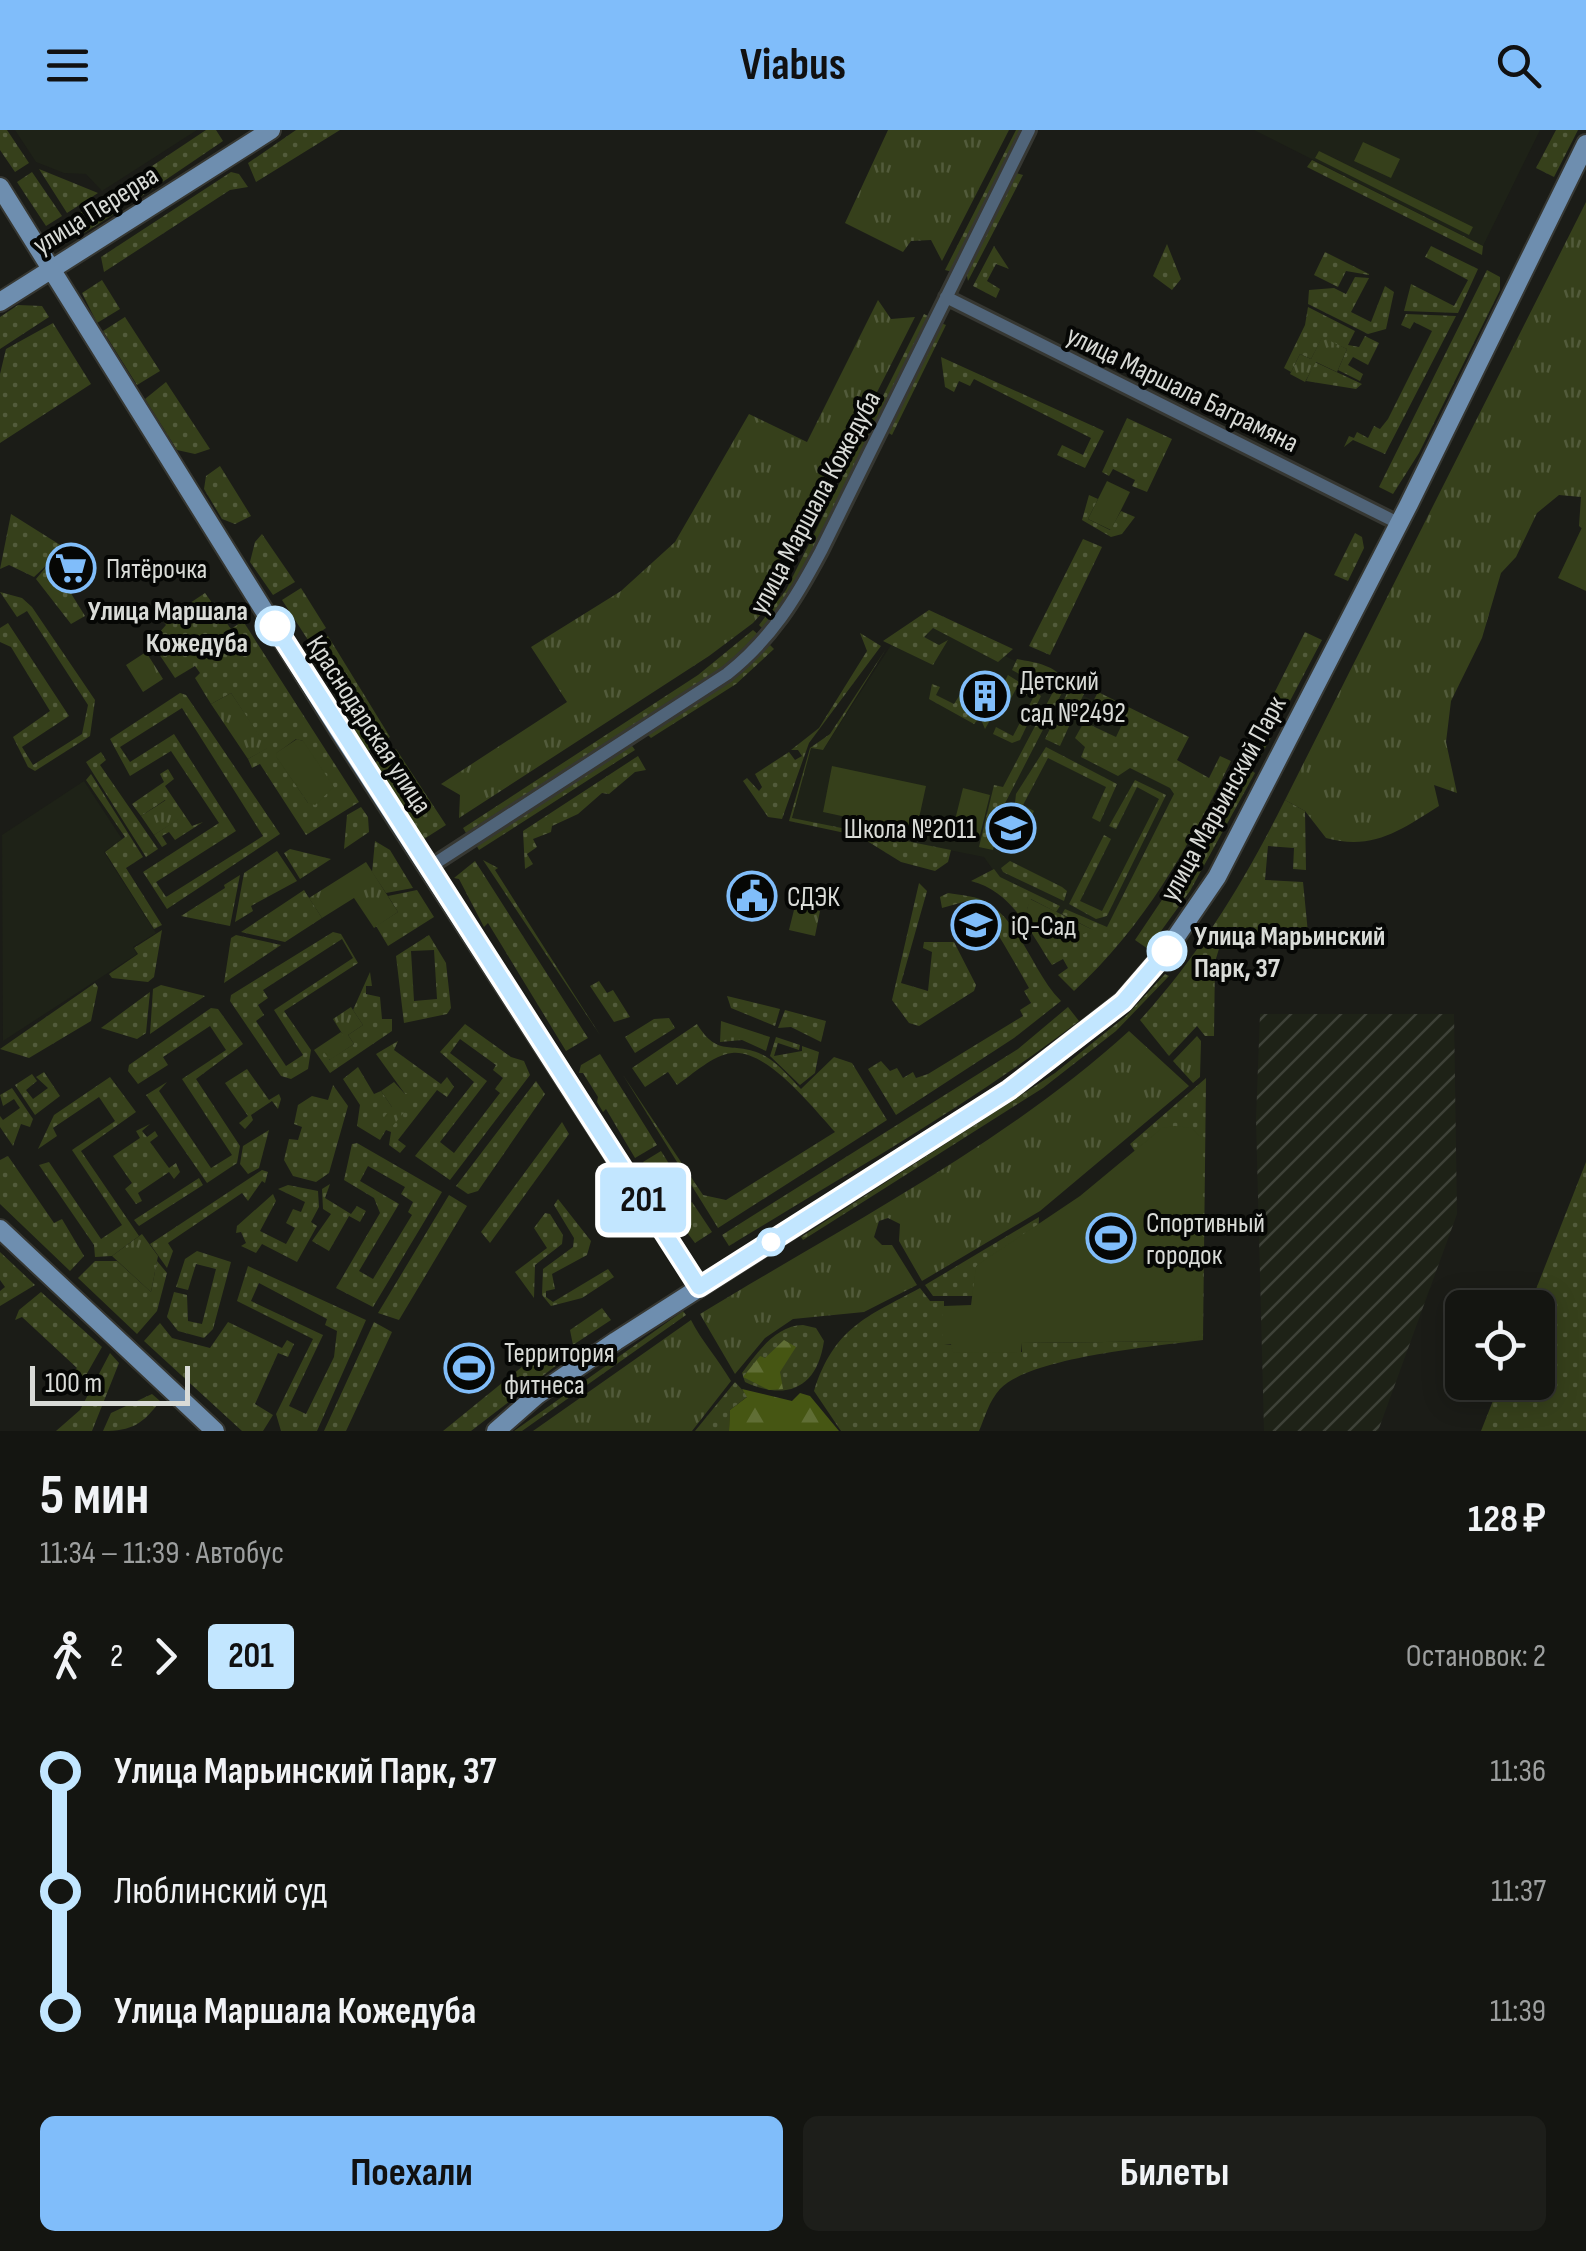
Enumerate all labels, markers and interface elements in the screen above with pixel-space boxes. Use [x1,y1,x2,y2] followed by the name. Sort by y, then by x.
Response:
[40,38,95,93] icon: menu
[740,38,846,93] text: Viabus
[1491,38,1546,93] icon: search
[27,159,164,262] street label: улица Перерва
[1061,319,1304,460] street label: улица Маршала Баграмяна
[743,385,888,620] street label: улица Маршала Кожедуба
[45,542,97,594] supermarket icon: Пятёрочка
[106,553,207,586] place label: Пятёрочка
[88,595,248,660] place label: Улица Маршала Кожедуба
[256,607,294,645] marker: Улица Маршала Кожедуба
[299,630,439,820] street label: Краснодарская улица
[1020,665,1126,730] place label: Детский сад №2492
[959,670,1011,722] building icon: Детский сад №2492
[1153,690,1294,907] street label: улица Марьинский Парк
[985,802,1037,854] school or university icon: Школа №2011
[844,813,976,846] place label: Школа №2011
[726,870,778,922] public building icon: СДЭК
[787,881,840,914] place label: СДЭК
[950,899,1002,951] school or university icon: iQ-Сад
[1011,910,1076,943] place label: iQ-Сад
[1194,920,1385,985] place label: Улица Марьинский Парк, 37
[1148,932,1186,970] marker: Улица Марьинский Парк, 37
[586,1168,700,1232] line badge: 201
[620,1179,666,1222] text: 201
[1146,1207,1265,1272] place label: Спортивный городок
[1085,1212,1137,1264] sports icon: Спортивный городок
[758,1229,784,1255] unlabelled marker
[1445,1290,1555,1400] map controls
[1445,1290,1555,1400] button: locate
[504,1337,615,1402] place label: Территория фитнеса
[443,1342,495,1394] sports icon: Территория фитнеса
[30,1361,190,1406] scale bar
[45,1367,102,1400] text: 100 m
[40,1463,149,1530] text: 5 мин
[1468,1497,1546,1542] text: 128 ₽
[40,1534,284,1573] text: 11:34 – 11:39 · Автобус
[40,1629,95,1684] icon: walk
[138,1629,193,1684] icon: forward
[228,1635,274,1678] text: 201
[110,1637,123,1676] text: 2
[1406,1637,1546,1676] text: Остановок: 2
[114,1749,496,1794] text: Улица Марьинский Парк, 37
[1490,1752,1546,1791] text: 11:36
[114,1869,327,1914] text: Люблинский суд
[1491,1872,1546,1911] text: 11:37
[114,1989,476,2034] text: Улица Маршала Кожедуба
[1490,1992,1546,2031] text: 11:39
[40,2116,783,2231] button: Поехали
[803,2116,1546,2231] button: Билеты

